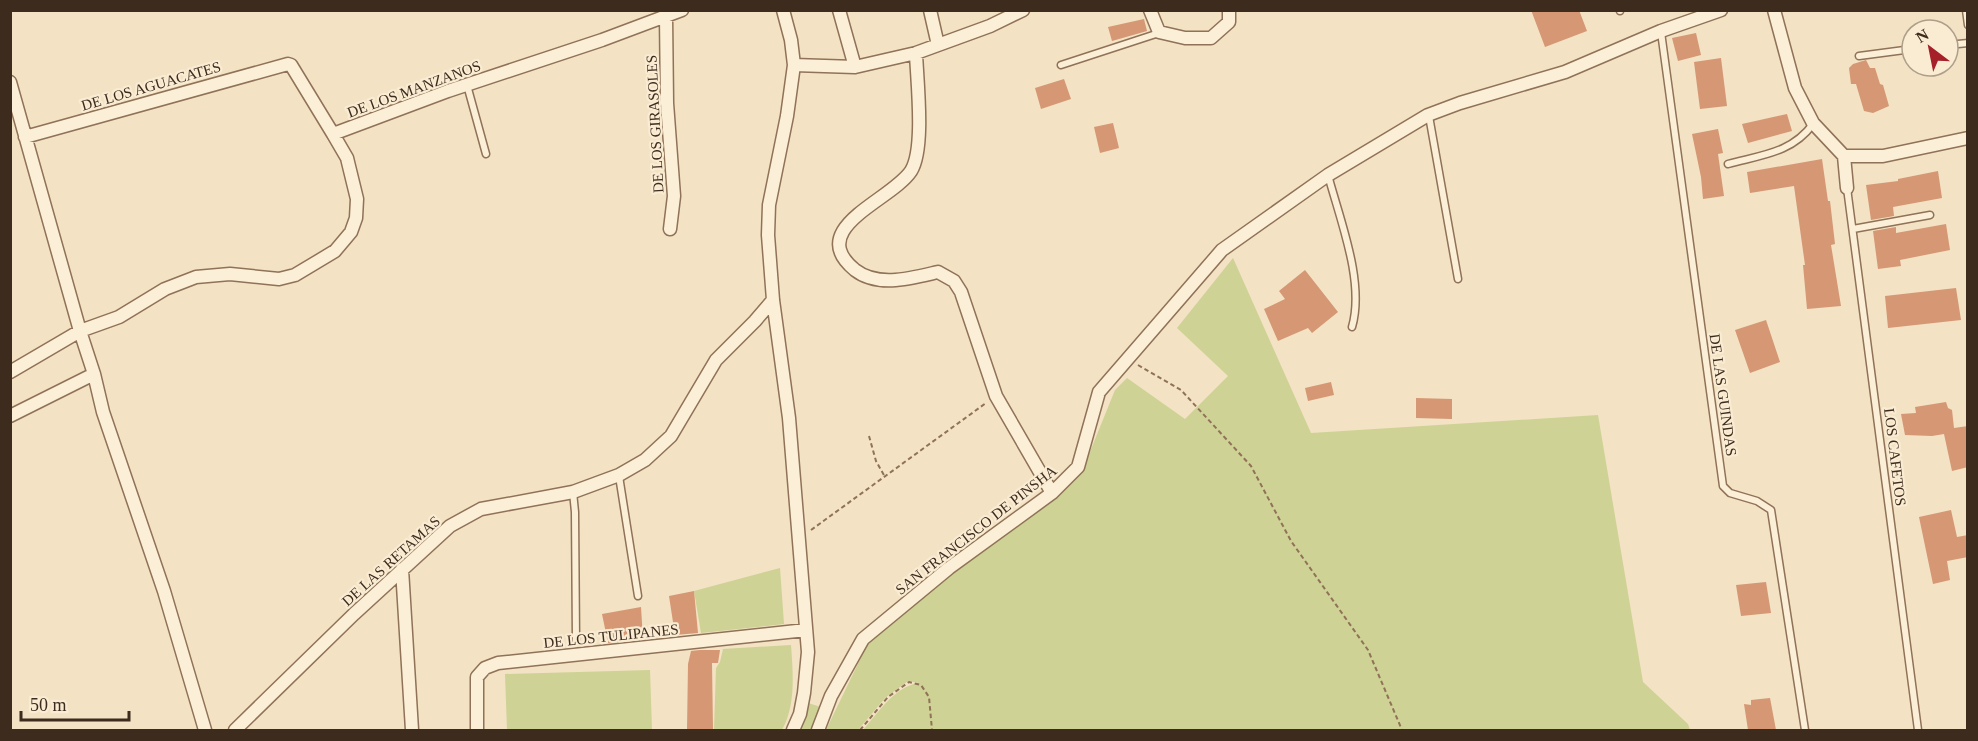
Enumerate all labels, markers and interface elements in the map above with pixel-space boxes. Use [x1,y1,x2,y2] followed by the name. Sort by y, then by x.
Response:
[1900,18,1960,78] north arrow
[1913,25,1932,46] text: N
[643,55,667,193] street label: DE LOS GIRASOLES
[345,57,483,121] street label: DE LOS MANZANOS
[79,58,223,114] street label: DE LOS AGUACATES
[1706,333,1740,457] street label: DE LAS GUINDAS
[1881,407,1909,507] street label: LOS CAFETOS
[892,462,1060,598] street label: SAN FRANCISCO DE PINSHA
[339,513,443,609] street label: DE LAS RETAMAS
[543,621,679,651] street label: DE LOS TULIPANES
[21,684,129,722] scale bar
[30,695,67,715] text: 50 m

